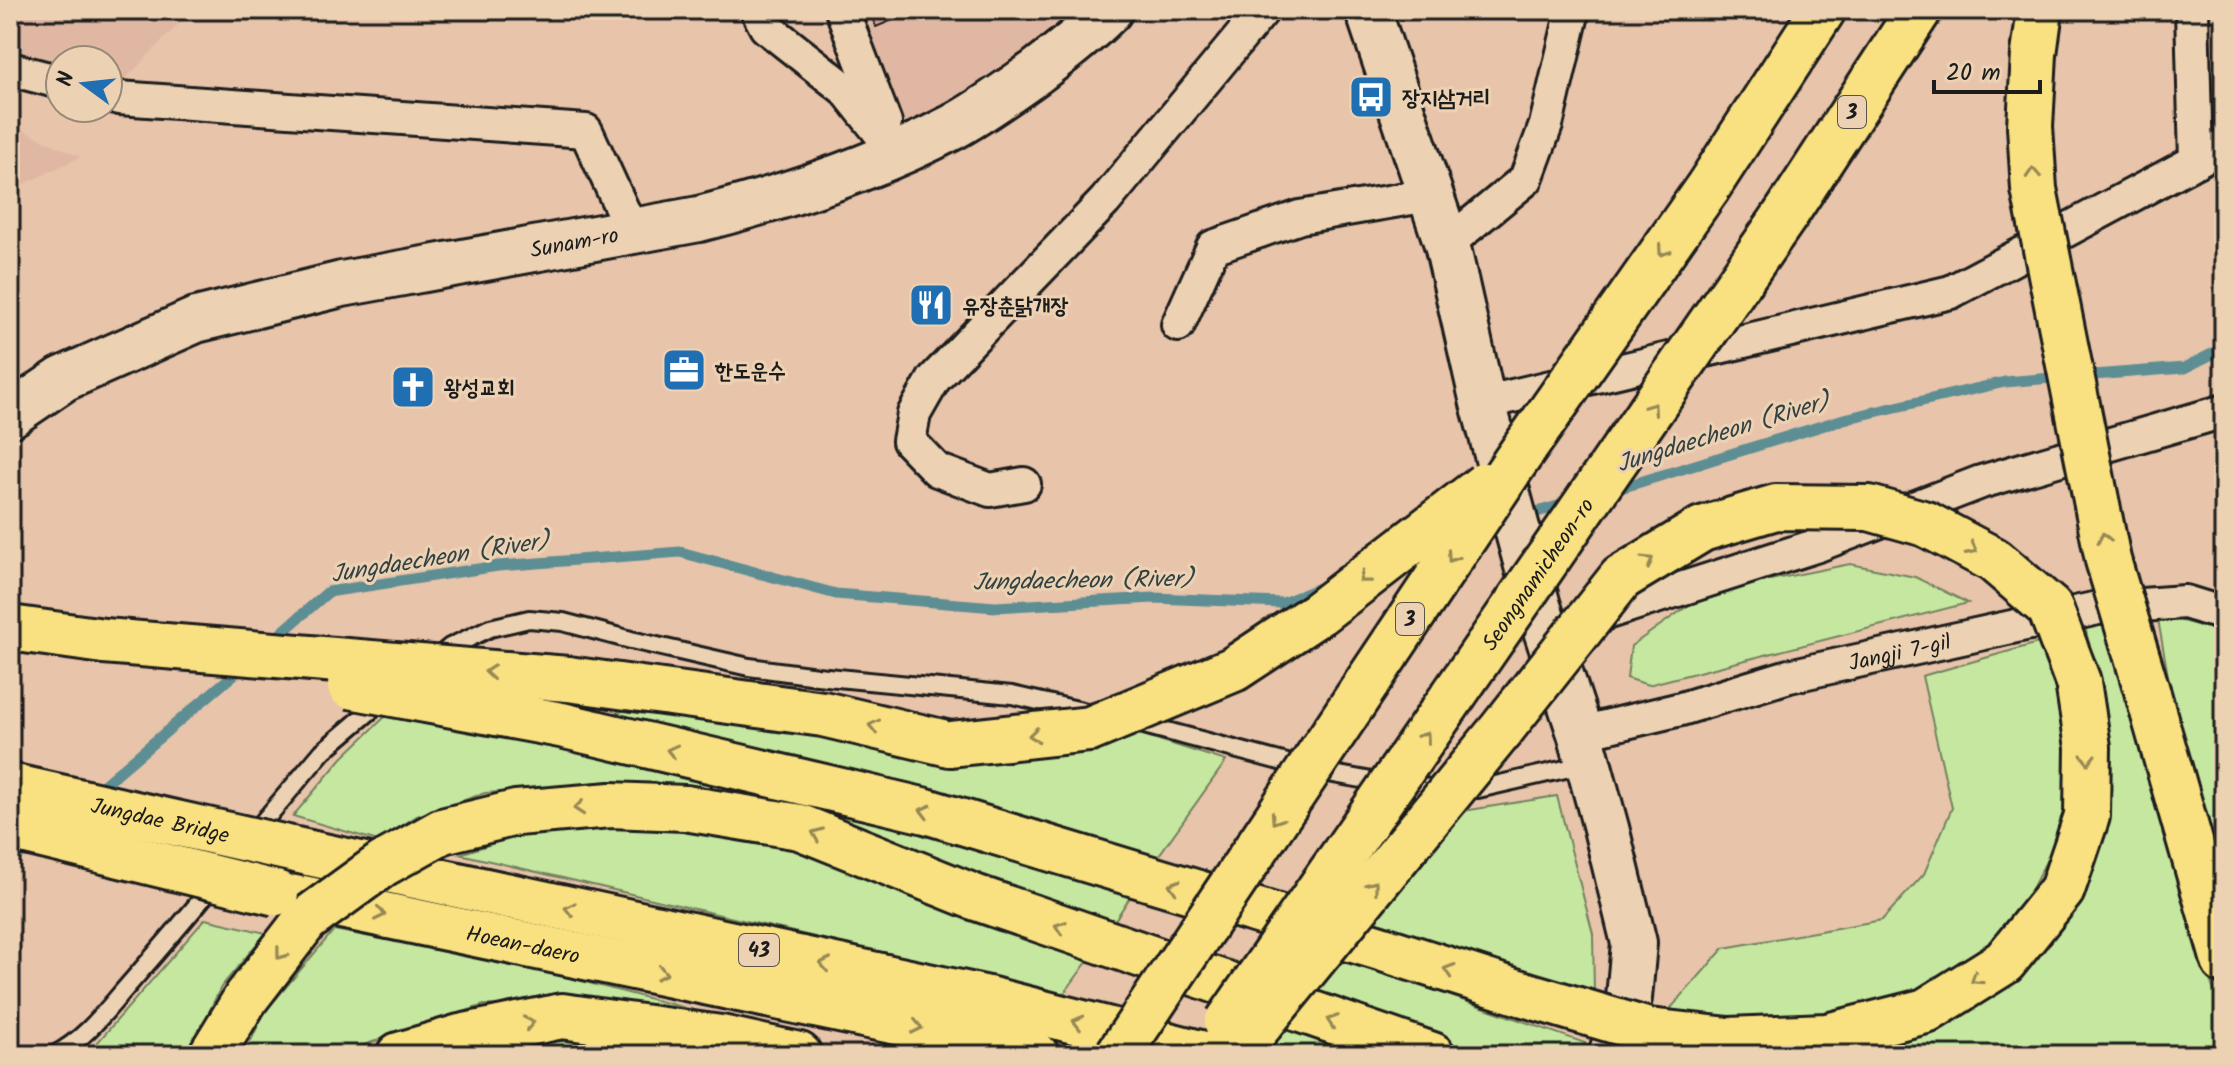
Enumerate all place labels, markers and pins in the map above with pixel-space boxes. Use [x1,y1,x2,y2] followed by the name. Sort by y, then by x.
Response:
[1347,73,1395,121] bus stop icon: 장지삼거리
[1402,82,1491,117] place label: 장지삼거리
[907,281,955,329] restaurant icon: 유장춘닭개장
[962,290,1069,325] place label: 유장춘닭개장
[660,346,708,394] office icon: 한도운수
[714,355,786,390] place label: 한도운수
[389,363,437,411] church icon: 왕성교회
[444,372,515,407] place label: 왕성교회

